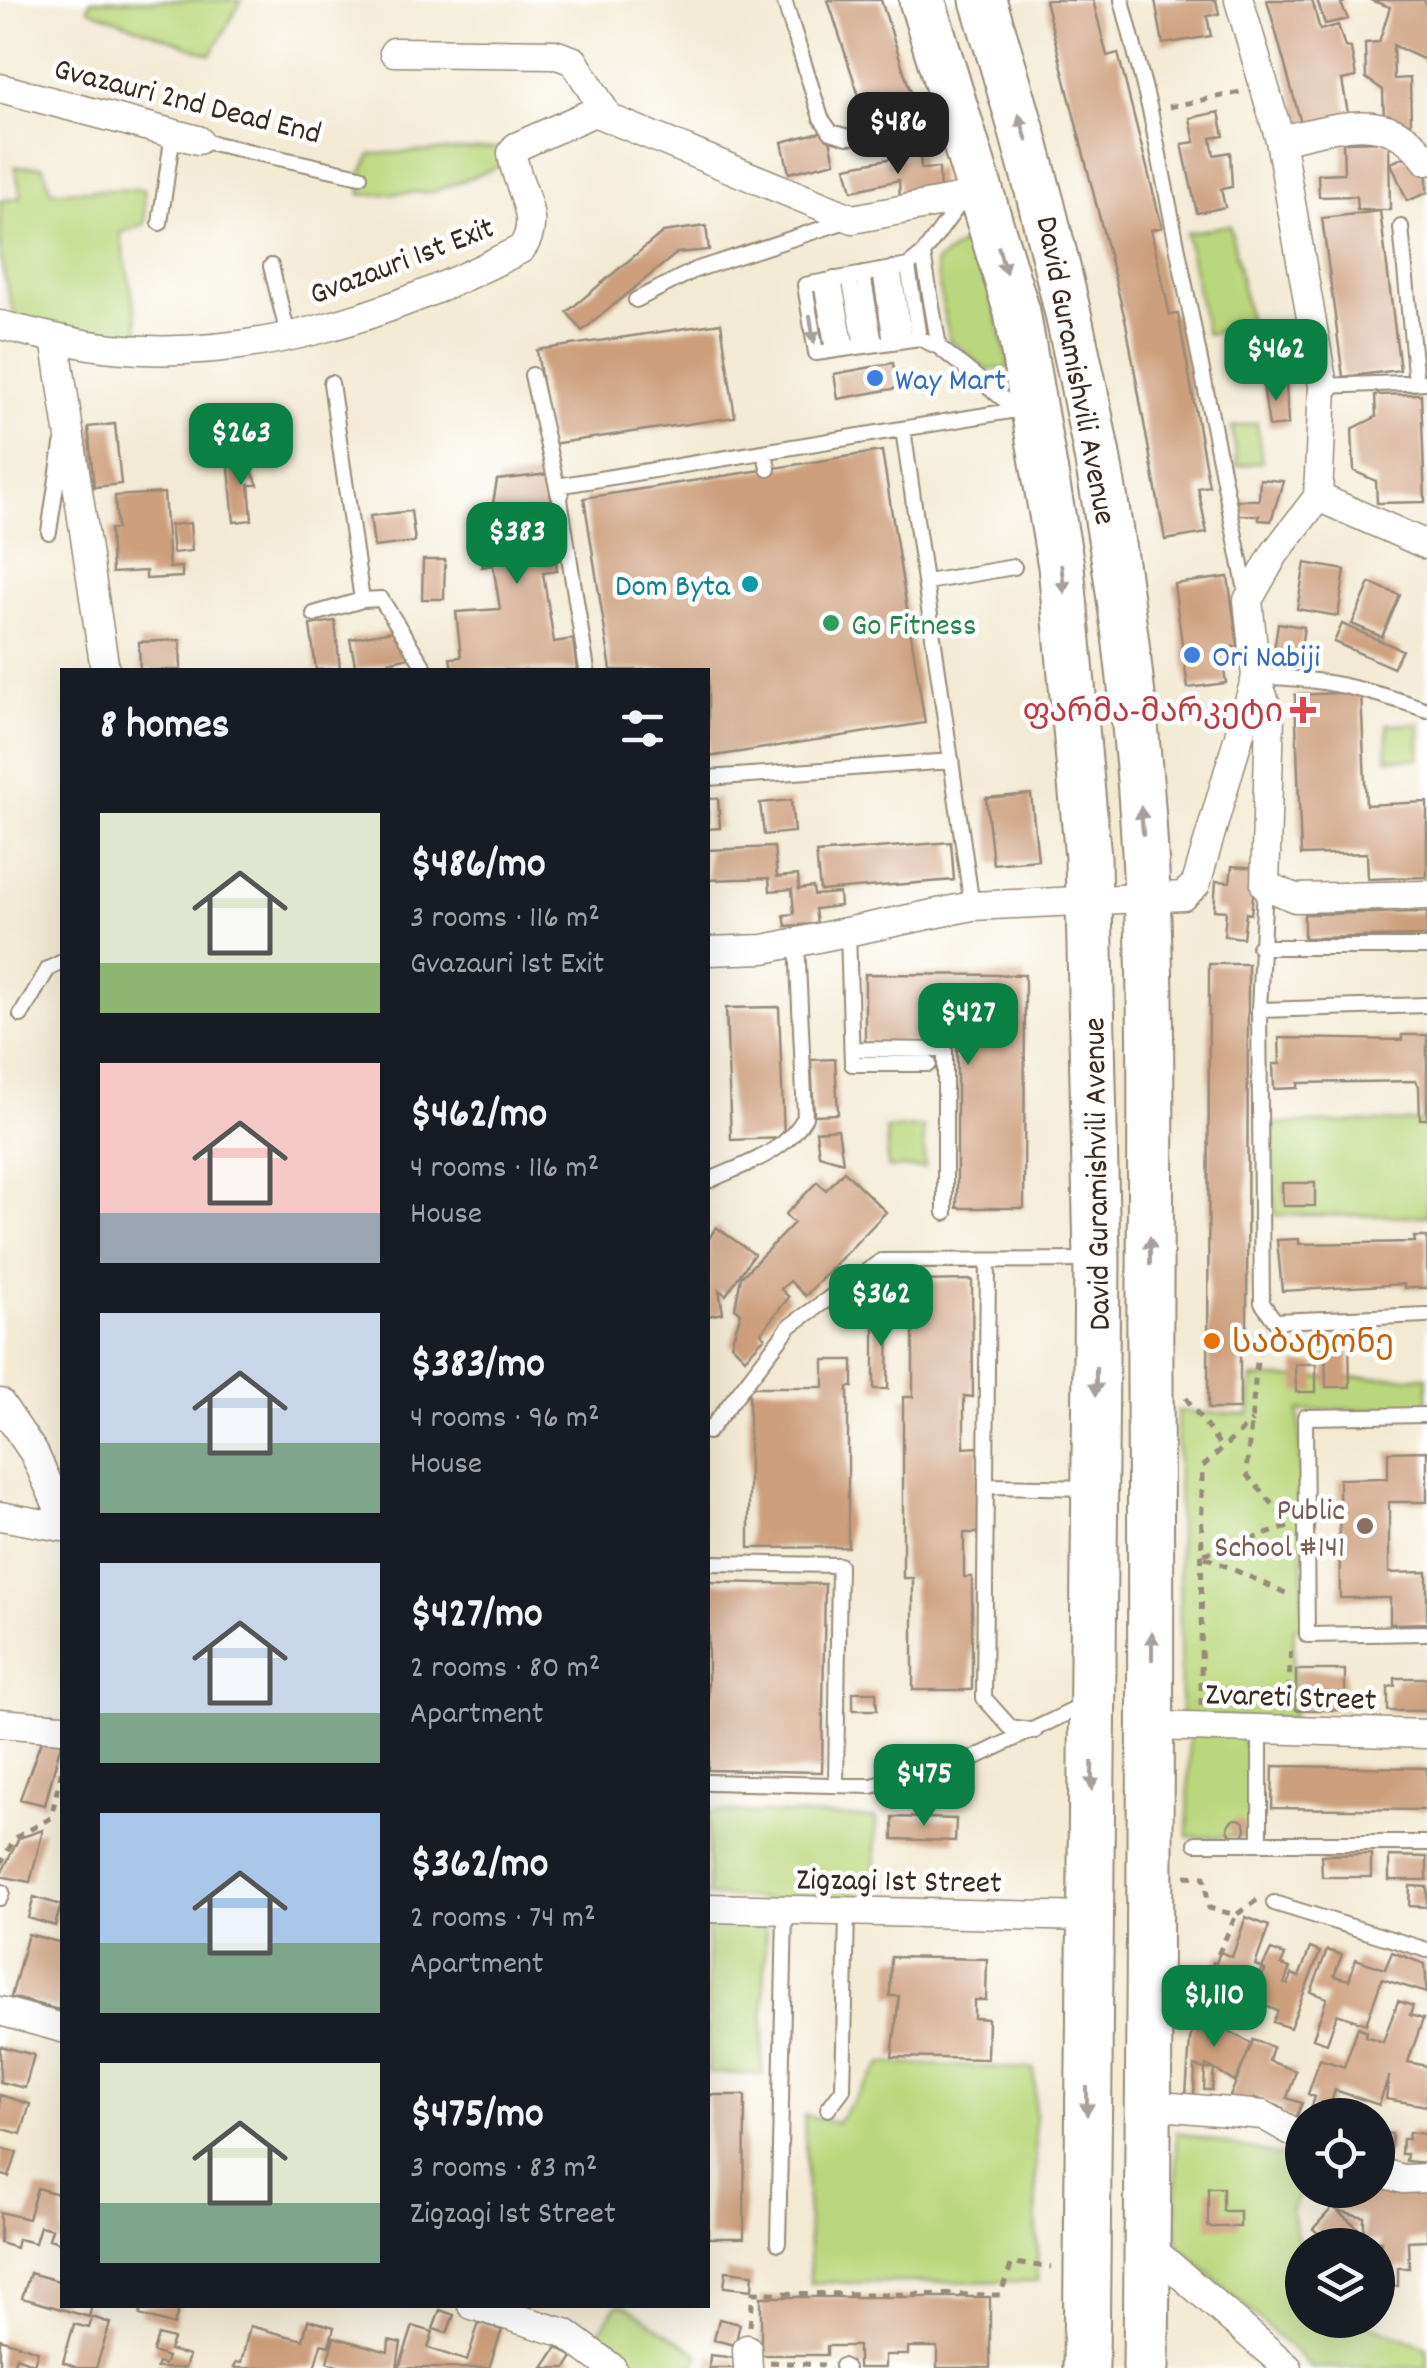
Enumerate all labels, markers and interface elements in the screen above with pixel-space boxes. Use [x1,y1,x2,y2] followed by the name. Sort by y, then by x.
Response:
[48,48,325,159] street label: Gvazauri 2nd Dead End
[839,92,957,177] pin: $486
[869,101,927,147] text: $486
[1015,113,1030,143] one-way arrow
[304,207,502,320] street label: Gvazauri 1st Exit
[1021,213,1126,529] street label: David Guramishvili Avenue
[995,245,1011,276] one-way arrow
[805,313,820,345] one-way arrow
[1217,319,1335,404] pin: $462
[1246,328,1306,374] text: $462
[895,360,1006,406] place label: Way Mart
[864,367,886,389] marker: Way Mart
[182,403,300,488] pin: $263
[211,412,271,458] text: $263
[458,502,576,587] pin: $383
[488,511,546,557] text: $383
[1055,564,1071,596] one-way arrow
[615,566,731,612] place label: Dom Byta
[739,573,761,595] marker: Dom Byta
[851,605,976,651] place label: Go Fitness
[820,612,842,634] marker: Go Fitness
[1212,637,1320,683] place label: Ori Nabiji
[1181,644,1203,666] marker: Ori Nabiji
[1023,692,1283,738] place label: ფარმა-მარკეტი
[100,698,229,758] text: 8 homes
[1292,699,1314,721] marker: ფარმა-მარკეტი
[615,701,670,756] icon: filters
[1133,805,1149,836] one-way arrow
[410,837,546,897] text: $486/mo
[180,853,300,973] icon: home
[410,897,600,943] text: 3 rooms · 116 m²
[410,943,604,989] text: Gvazauri 1st Exit
[909,983,1027,1068] pin: $427
[940,992,996,1038] text: $427
[1074,1017,1126,1331] street label: David Guramishvili Avenue
[410,1087,547,1147] text: $462/mo
[180,1103,300,1223] icon: home
[410,1147,599,1193] text: 4 rooms · 116 m²
[410,1193,482,1239] text: House
[1141,1234,1157,1266] one-way arrow
[822,1264,940,1349] pin: $362
[851,1273,911,1319] text: $362
[1232,1323,1394,1369] place label: საბატონე
[1201,1330,1223,1352] marker: საბატონე
[410,1337,545,1397] text: $383/mo
[180,1353,300,1473] icon: home
[1088,1366,1104,1398] one-way arrow
[410,1397,600,1443] text: 4 rooms · 96 m²
[410,1443,482,1489] text: House
[1214,1490,1345,1573] place label: Public School #141
[1354,1515,1376,1537] marker: Public School #141
[410,1587,543,1647] text: $427/mo
[180,1603,300,1723] icon: home
[1144,1629,1160,1661] one-way arrow
[410,1647,600,1693] text: 2 rooms · 80 m²
[1204,1674,1377,1726] street label: Zvareti Street
[410,1693,544,1739] text: Apartment
[865,1744,983,1829] pin: $475
[896,1753,952,1799] text: $475
[1084,1761,1100,1793] one-way arrow
[410,1837,548,1897] text: $362/mo
[180,1853,300,1973] icon: home
[796,1859,1002,1909] street label: Zigzagi 1st Street
[410,1897,596,1943] text: 2 rooms · 74 m²
[410,1943,544,1989] text: Apartment
[1133,1965,1295,2050] pin: $1,110
[1184,1974,1244,2020] text: $1,110
[1079,2085,1095,2117] one-way arrow
[410,2087,544,2147] text: $475/mo
[1285,2098,1395,2338] map controls
[1285,2098,1395,2208] button: locate
[180,2103,300,2223] icon: home
[410,2147,597,2193] text: 3 rooms · 83 m²
[410,2193,616,2239] text: Zigzagi 1st Street
[1285,2228,1395,2338] button: layers

